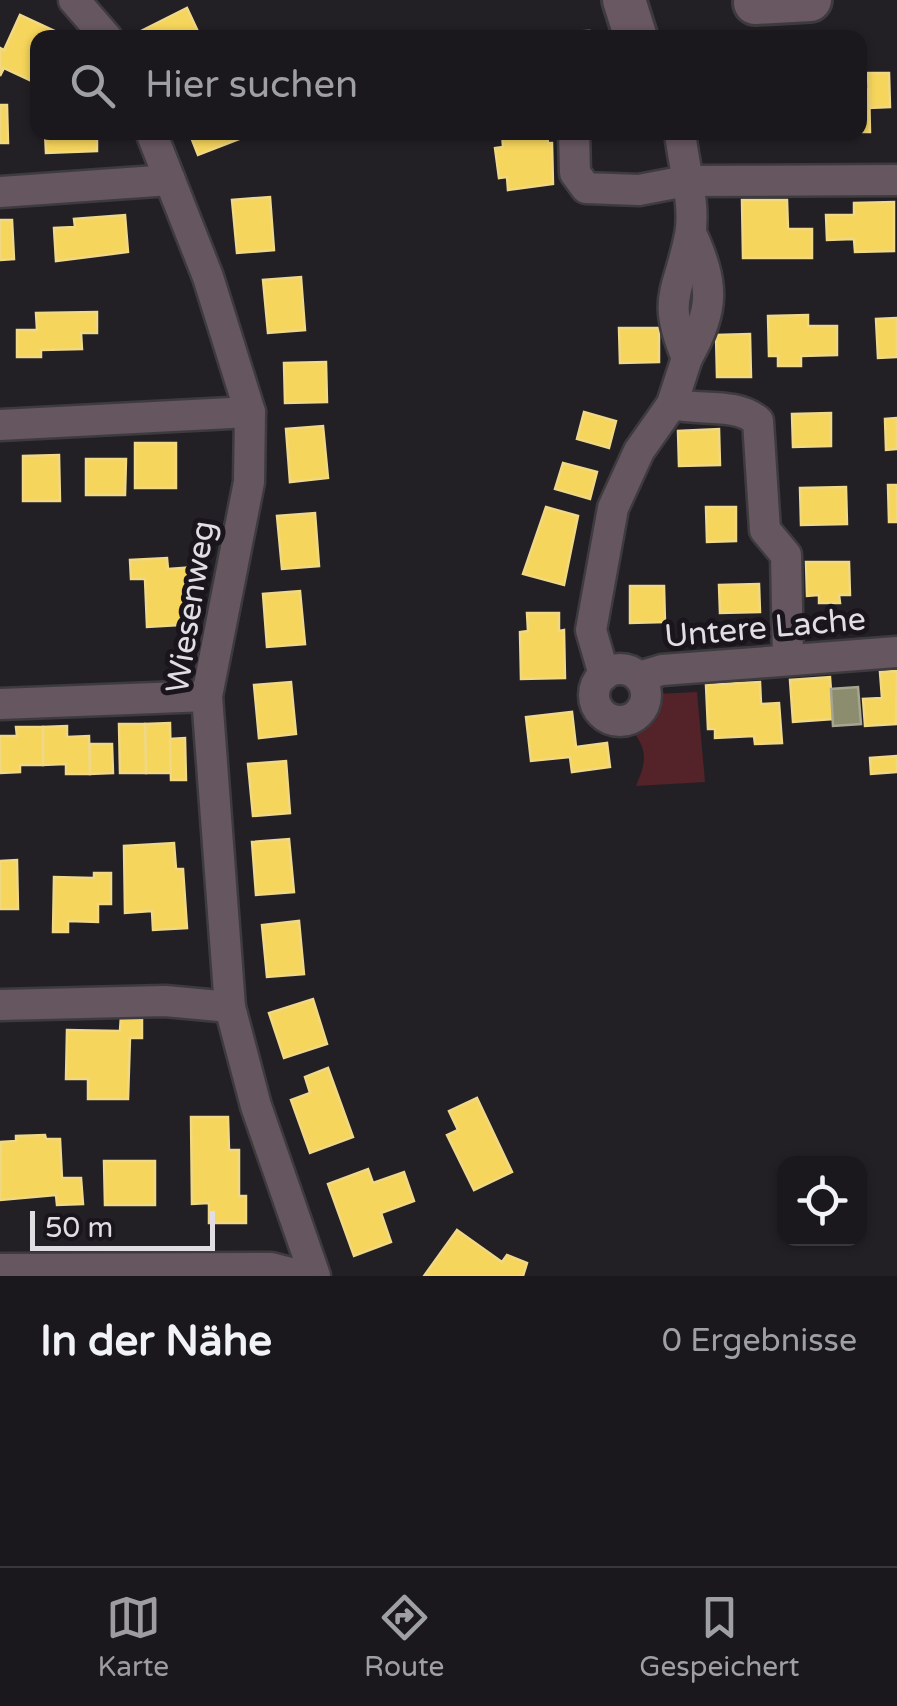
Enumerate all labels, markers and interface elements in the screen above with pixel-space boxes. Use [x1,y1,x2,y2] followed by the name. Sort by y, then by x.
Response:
[30,30,867,140] search box
[65,58,120,113] icon: search
[145,62,358,108] text: Hier suchen
[159,518,223,696] street label: Wiesenweg
[663,600,867,656] street label: Untere Lache
[777,1156,867,1246] map controls
[777,1156,867,1246] button: locate
[30,1206,215,1250] scale bar
[45,1211,113,1245] text: 50 m
[40,1316,272,1367] text: In der Nähe
[662,1322,857,1360] text: 0 Ergebnisse
[97,1590,169,1684] tab: Karte
[364,1590,444,1684] tab: Route
[639,1590,800,1684] tab: Gespeichert

